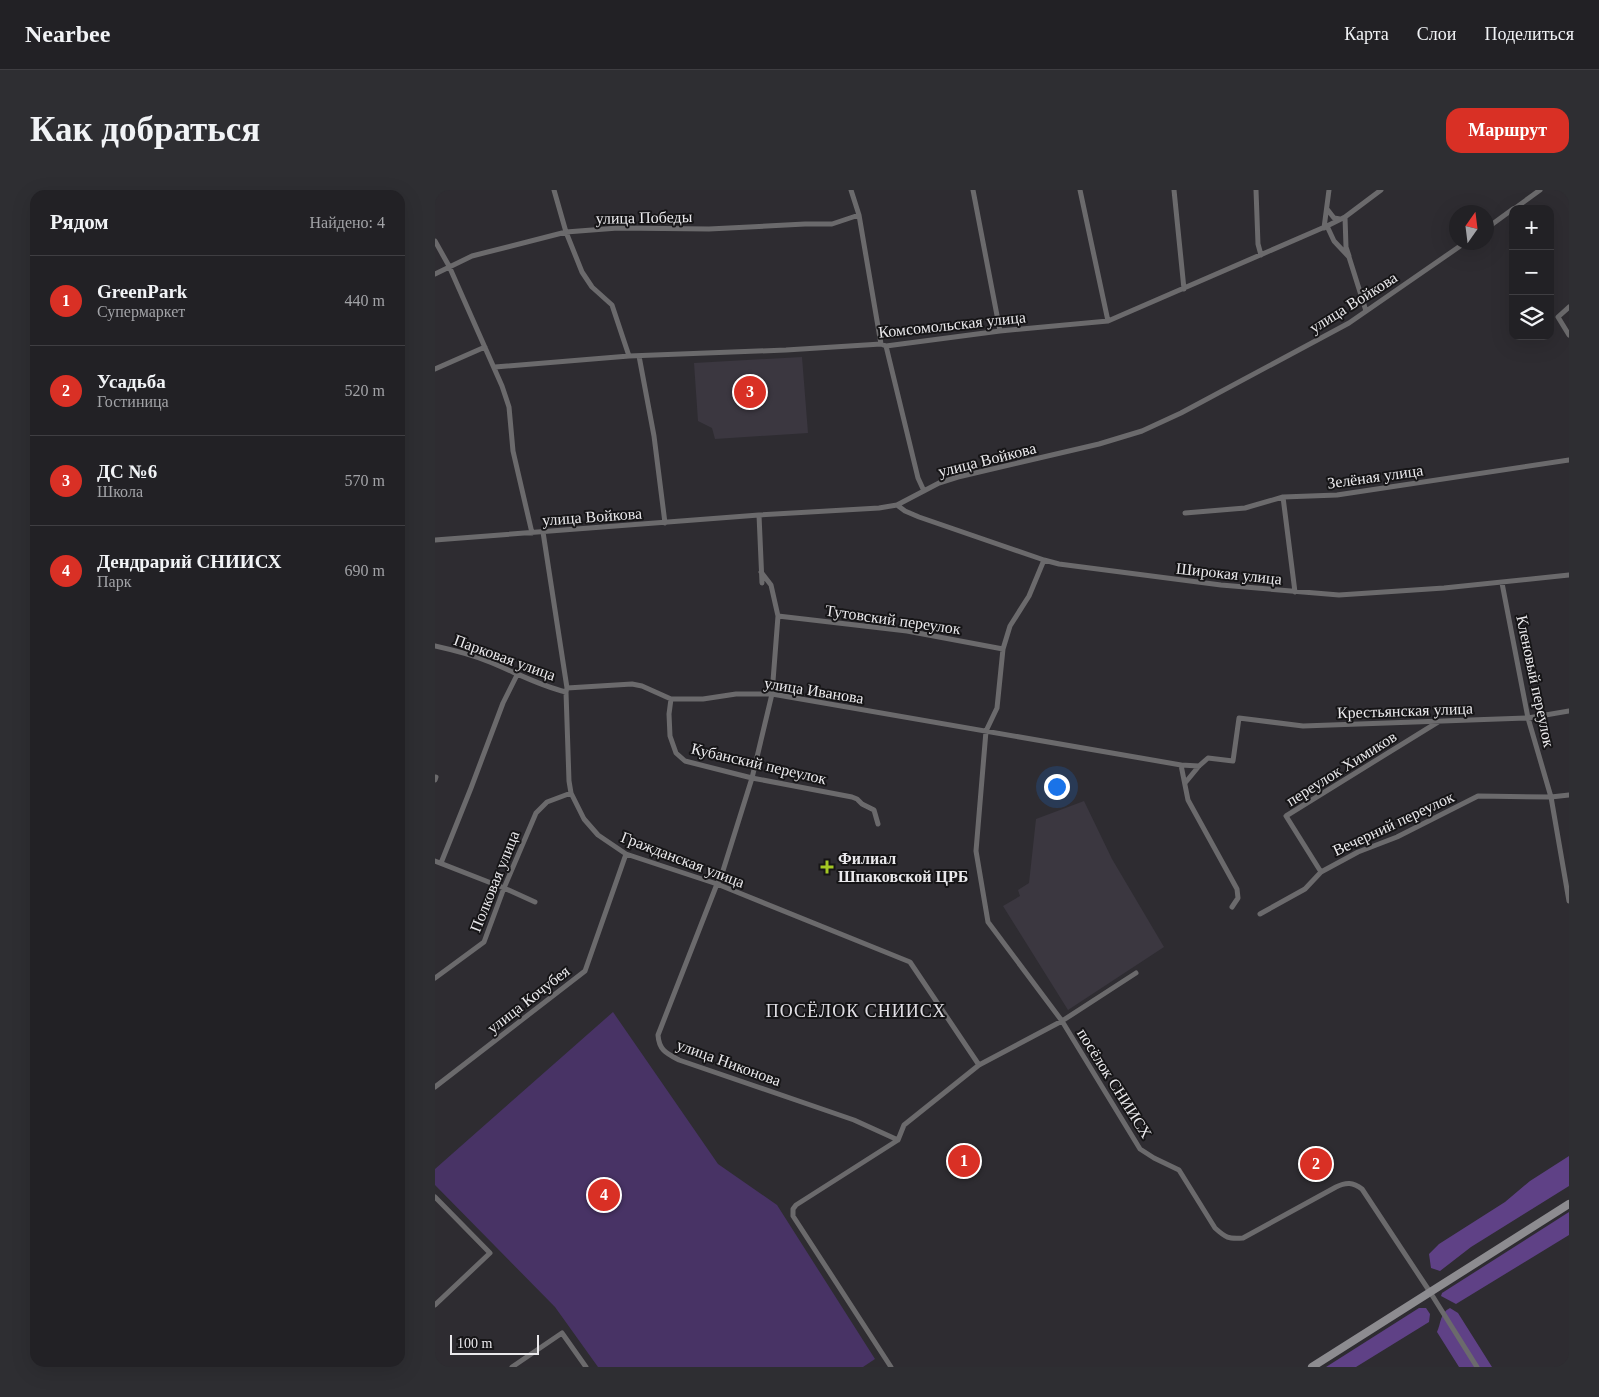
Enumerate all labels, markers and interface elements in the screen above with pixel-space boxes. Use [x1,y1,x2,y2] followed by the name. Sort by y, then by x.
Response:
[25,21,110,47] text: Nearbee
[1344,24,1389,44] text: Карта
[1417,24,1456,44] text: Слои
[1484,24,1574,44] text: Поделиться
[1446,108,1569,153] button: Маршрут
[30,110,260,149] text: Как добраться
[1449,205,1494,250] north arrow
[1509,205,1554,340] map controls
[1509,205,1554,250] button: +
[595,208,693,228] street label: улица Победы
[50,210,109,234] text: Рядом
[310,214,385,231] text: Найдено: 4
[1509,250,1554,295] button: −
[1306,269,1401,337] street label: улица Войкова
[97,281,187,302] text: GreenPark
[62,292,70,309] text: 1
[345,292,385,309] text: 440 m
[1509,295,1554,340] button: layers
[97,303,185,320] text: Супермаркет
[877,308,1027,342] street label: Комсомольская улица
[97,371,166,392] text: Усадьба
[734,373,766,411] pin: 3
[62,382,70,399] text: 2
[345,382,385,399] text: 520 m
[97,393,169,410] text: Гостиница
[936,439,1038,481] street label: улица Войкова
[97,461,157,482] text: ДС №6
[1326,461,1424,493] street label: Зелёная улица
[62,472,70,489] text: 3
[345,472,385,489] text: 570 m
[97,483,143,500] text: Школа
[541,505,643,529] street label: улица Войкова
[97,551,282,572] text: Дендрарий СНИИСХ
[1175,559,1283,588] street label: Широкая улица
[62,562,70,579] text: 4
[345,562,385,579] text: 690 m
[97,573,131,590] text: Парк
[824,602,962,638] street label: Тутовский переулок
[1512,614,1558,749] street label: Кленовый переулок
[451,631,558,685] street label: Парковая улица
[763,674,865,708] street label: улица Иванова
[1337,700,1473,722] street label: Крестьянская улица
[1283,727,1400,810] street label: переулок Химиков
[689,740,828,788] street label: Кубанский переулок
[1044,774,1070,800] your location
[1330,788,1457,860] street label: Вечерний переулок
[466,828,523,935] street label: Полковая улица
[618,828,747,892] street label: Гражданская улица
[838,850,968,886] place label: Филиал Шпаковской ЦРБ
[820,860,834,874] marker: Филиал Шпаковской ЦРБ
[484,962,574,1037] street label: улица Кочубея
[766,1001,946,1021] district label: ПОСЁЛОК СНИИСХ
[1074,1025,1155,1142] street label: посёлок СНИИСХ
[674,1036,783,1090] street label: улица Никонова
[948,1142,980,1180] pin: 1
[1300,1145,1332,1183] pin: 2
[588,1176,620,1214] pin: 4
[450,1332,539,1355] scale bar
[457,1336,492,1351] text: 100 m

